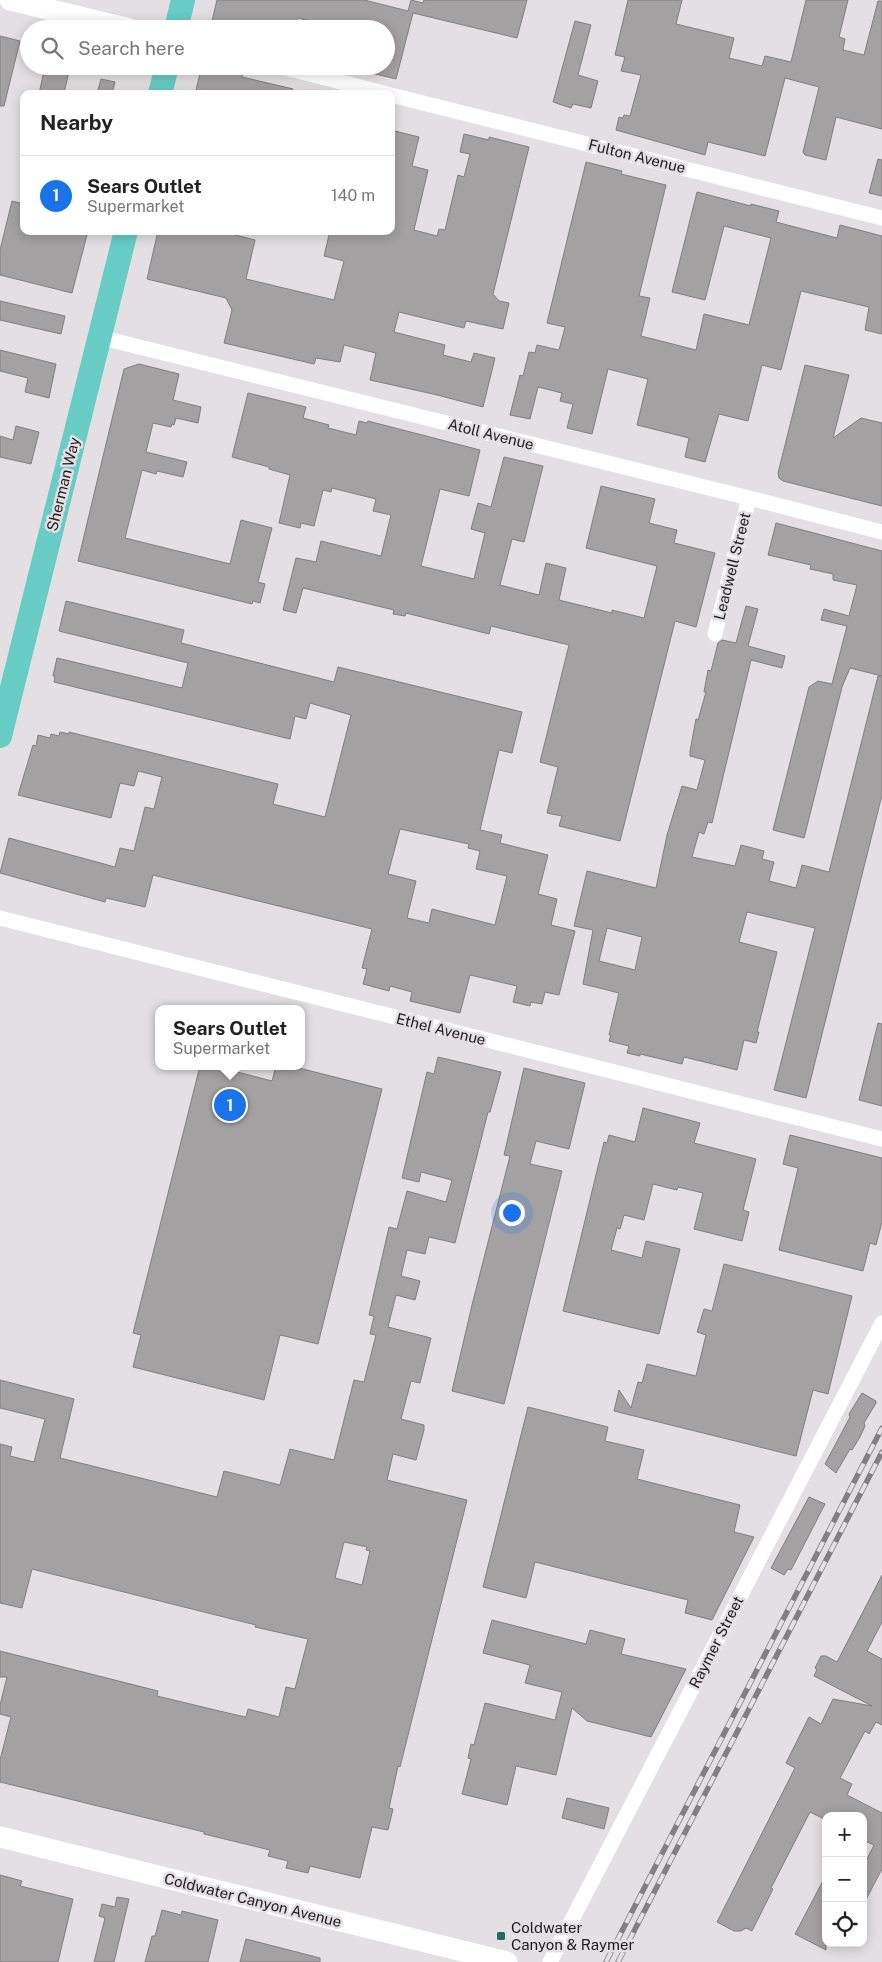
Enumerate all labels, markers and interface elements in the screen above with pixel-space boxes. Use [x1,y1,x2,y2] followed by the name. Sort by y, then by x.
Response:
[20,20,395,75] search box
[38,34,66,62] icon: search
[78,37,185,59] text: Search here
[40,110,113,135] text: Nearby
[587,136,687,176] street label: Fulton Avenue
[87,175,202,197] text: Sears Outlet
[53,186,59,205] text: 1
[331,186,375,205] text: 140 m
[87,197,184,216] text: Supermarket
[446,415,536,453] street label: Atoll Avenue
[43,435,83,533] street label: Sherman Way
[710,510,754,622] street label: Leadwell Street
[155,1005,305,1070] popup
[395,1010,487,1048] street label: Ethel Avenue
[173,1017,287,1039] text: Sears Outlet
[173,1039,270,1058] text: Supermarket
[214,1086,246,1124] pin: 1
[499,1200,525,1226] your location
[686,1593,747,1691] street label: Raymer Street
[822,1812,867,1947] map controls
[822,1812,867,1857] button: +
[822,1857,867,1902] button: −
[163,1870,343,1930] street label: Coldwater Canyon Avenue
[822,1902,867,1947] button: locate
[511,1919,634,1953] place label: Coldwater Canyon & Raymer
[495,1930,507,1942] marker: Coldwater Canyon & Raymer

